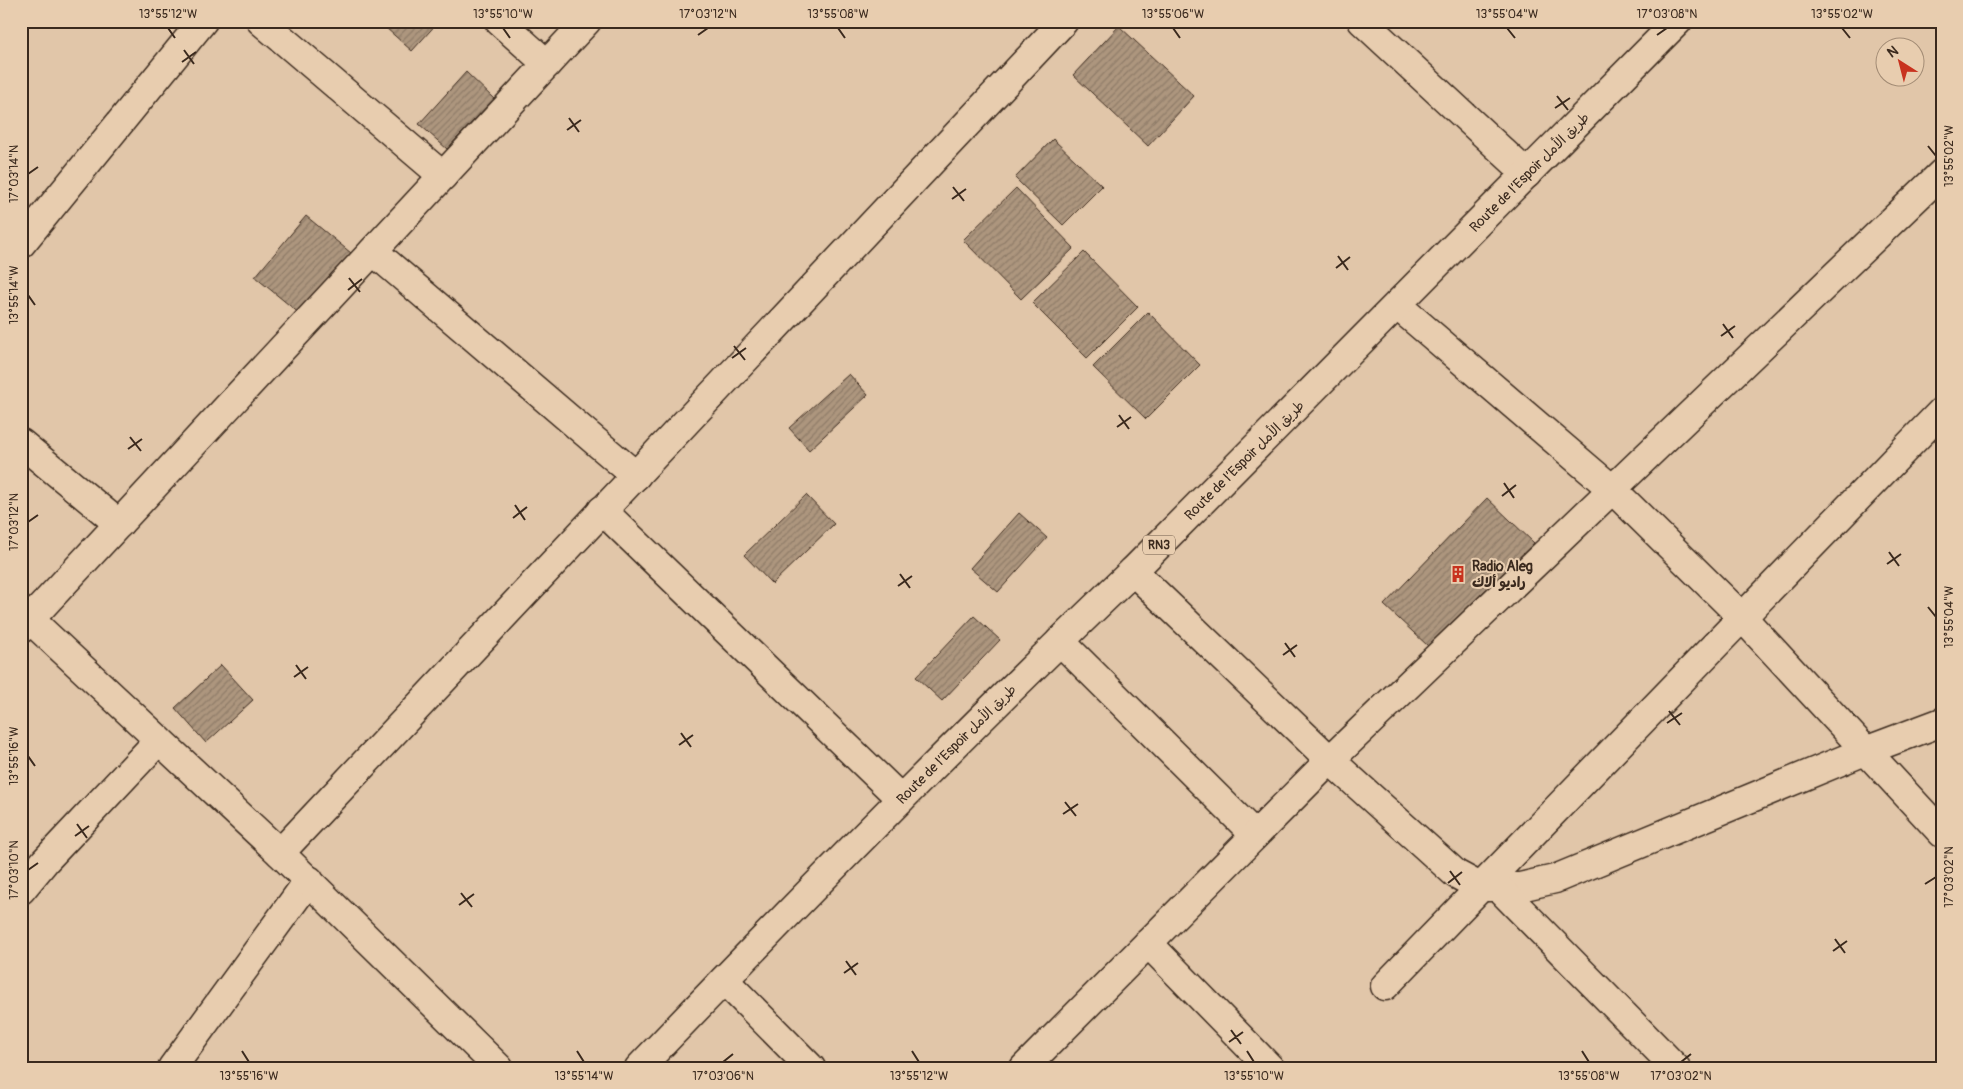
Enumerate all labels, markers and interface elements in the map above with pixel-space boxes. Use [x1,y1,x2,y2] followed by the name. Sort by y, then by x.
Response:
[139,7,197,22] text: 13°55'12"W
[473,7,533,22] text: 13°55'10"W
[679,7,737,22] text: 17°03'12"N
[807,7,869,22] text: 13°55'08"W
[1142,7,1204,22] text: 13°55'06"W
[1476,7,1538,22] text: 13°55'04"W
[1637,7,1697,22] text: 17°03'08"N
[1811,7,1873,22] text: 13°55'02"W
[1876,38,1926,88] north arrow
[1884,42,1901,62] text: N
[1465,108,1593,236] street label: Route de l’Espoir طريق الأمل
[1942,125,1957,187] text: 13°55'02"W
[7,145,22,203] text: 17°03'14"N
[7,266,22,324] text: 13°55'14"W
[1180,396,1308,524] street label: Route de l’Espoir طريق الأمل
[7,493,22,551] text: 17°03'12"N
[1143,536,1175,554] road number: RN3
[1472,558,1533,591] place label: Radio Aleg راديو ألاك
[1448,564,1468,584] building icon: Radio Aleg راديو ألاك
[1942,586,1957,648] text: 13°55'04"W
[892,680,1020,808] street label: Route de l’Espoir طريق الأمل
[7,727,22,785] text: 13°55'16"W
[7,840,22,900] text: 17°03'10"N
[1942,846,1957,908] text: 17°03'02"N
[220,1069,278,1084] text: 13°55'16"W
[555,1069,613,1084] text: 13°55'14"W
[692,1069,754,1084] text: 17°03'06"N
[890,1069,948,1084] text: 13°55'12"W
[1224,1069,1284,1084] text: 13°55'10"W
[1558,1069,1620,1084] text: 13°55'08"W
[1650,1069,1712,1084] text: 17°03'02"N

